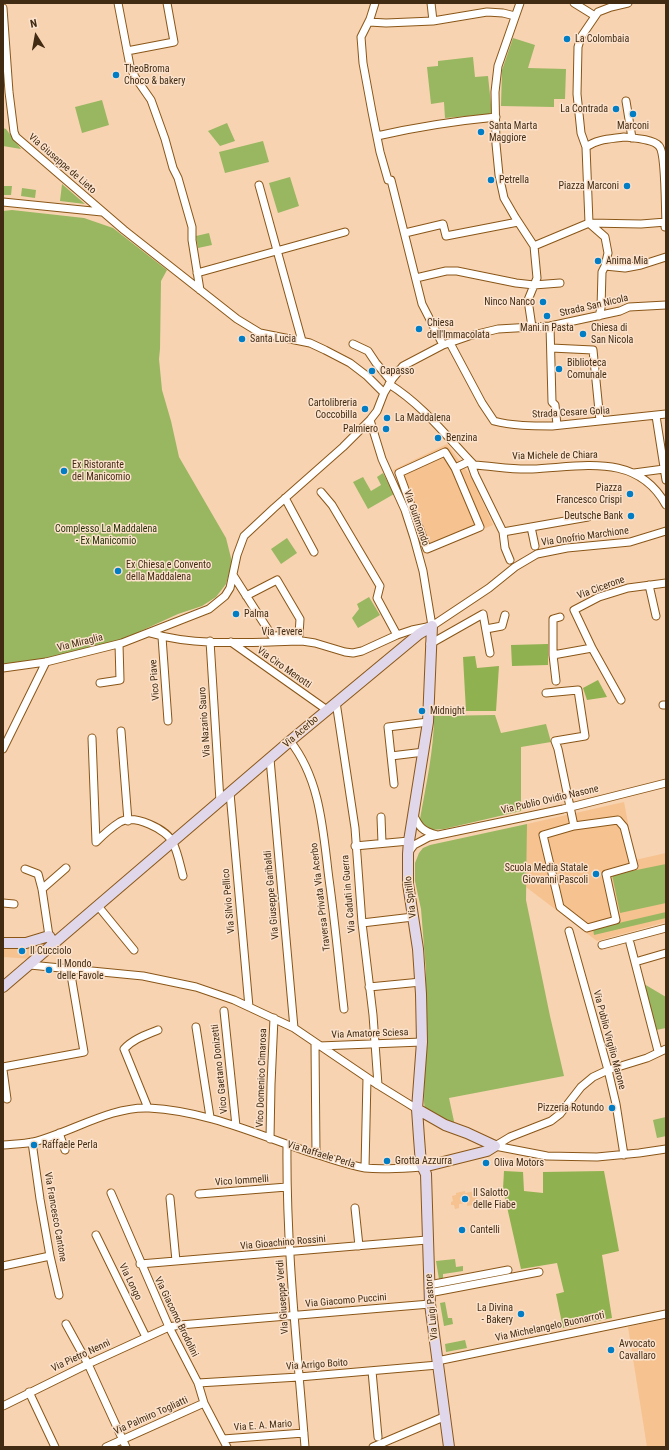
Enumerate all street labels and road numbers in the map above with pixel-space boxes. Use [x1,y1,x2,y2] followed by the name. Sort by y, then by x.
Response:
[26,131,98,197] street label: Via Giuseppe de Lieto
[558,292,630,320] street label: Strada San Nicola
[532,405,610,421] street label: Strada Cesare Golia
[512,449,598,463] street label: Via Michele de Chiara
[401,488,431,548] street label: Via Guitmondo
[540,525,630,549] street label: Via Onofrio Marchione
[576,574,626,602] street label: Via Cicerone
[262,626,302,638] street label: Via Tevere
[56,632,104,654] street label: Via Miraglia
[255,645,313,691] street label: Via Ciro Menotti
[148,659,162,701] street label: Vico Piave
[197,686,213,758] street label: Via Nazario Sauro
[281,713,321,751] street label: Via Acerbo
[500,783,600,817] street label: Via Publio Ovidio Nasone
[308,842,334,952] street label: Traversa Privata Via Acerbo
[262,850,282,940] street label: Via Giuseppe Garibaldi
[340,854,358,934] street label: Via Caduti in Guerra
[220,868,238,934] street label: Via Silvio Pellico
[402,875,420,919] street label: Via Spitillo
[590,989,628,1091] street label: Via Publio Virgilio Marone
[209,1024,231,1114] street label: Vico Gaetano Donizetti
[331,1027,409,1041] street label: Via Amatore Sciesa
[254,1028,270,1128] street label: Vico Domenico Cimarosa
[286,1139,356,1171] street label: Via Raffaele Perla
[41,1171,69,1263] street label: Via Francesco Cantone
[215,1173,269,1189] street label: Vico Iommelli
[240,1233,326,1253] street label: Via Gioachino Rossini
[274,1259,292,1335] street label: Via Giuseppe Verdi
[116,1262,144,1302] street label: Via Longo
[423,1273,441,1341] street label: Via Luigi Pastore
[151,1275,201,1359] street label: Via Giacomo Brodolini
[305,1291,387,1311] street label: Via Giacomo Puccini
[494,1310,606,1344] street label: Via Michelangelo Buonarroti
[50,1337,112,1375] street label: Via Pietro Nenni
[286,1357,348,1373] street label: Via Arrigo Boito
[112,1394,190,1438] street label: Via Palmiro Togliatti
[234,1418,292,1434] street label: Via E. A. Mario

